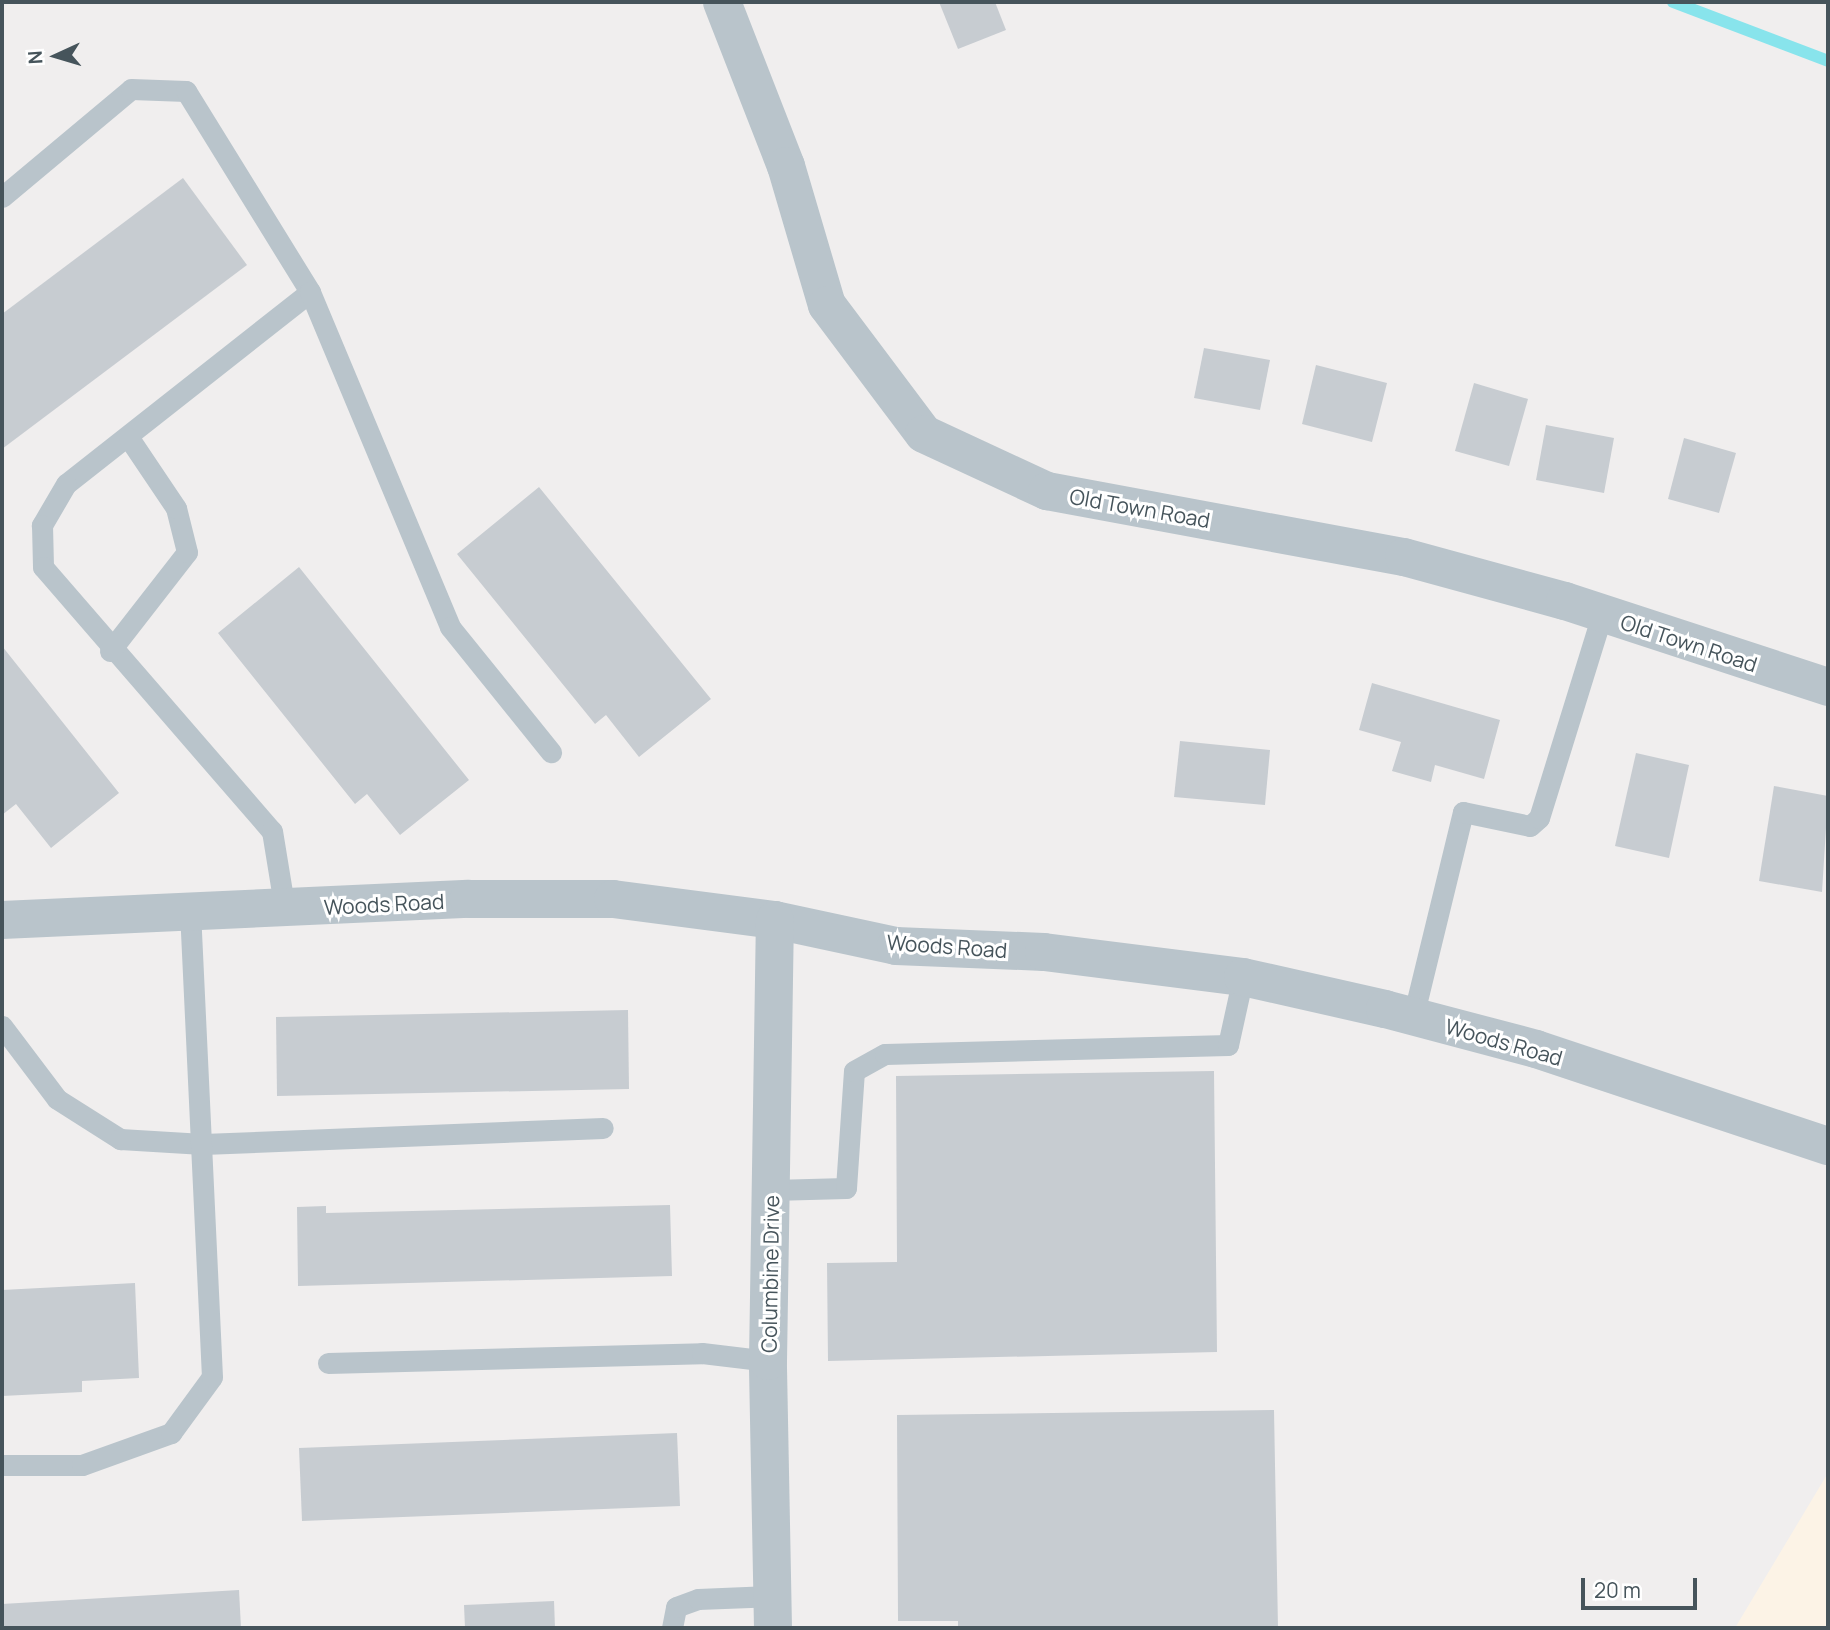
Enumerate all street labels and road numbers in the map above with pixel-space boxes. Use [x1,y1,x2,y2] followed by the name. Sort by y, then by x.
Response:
[1068,483,1212,533] street label: Old Town Road
[1618,609,1760,677] street label: Old Town Road
[323,888,445,920] street label: Woods Road
[886,929,1008,963] street label: Woods Road
[1443,1013,1565,1071] street label: Woods Road
[756,1195,784,1353] street label: Columbine Drive

